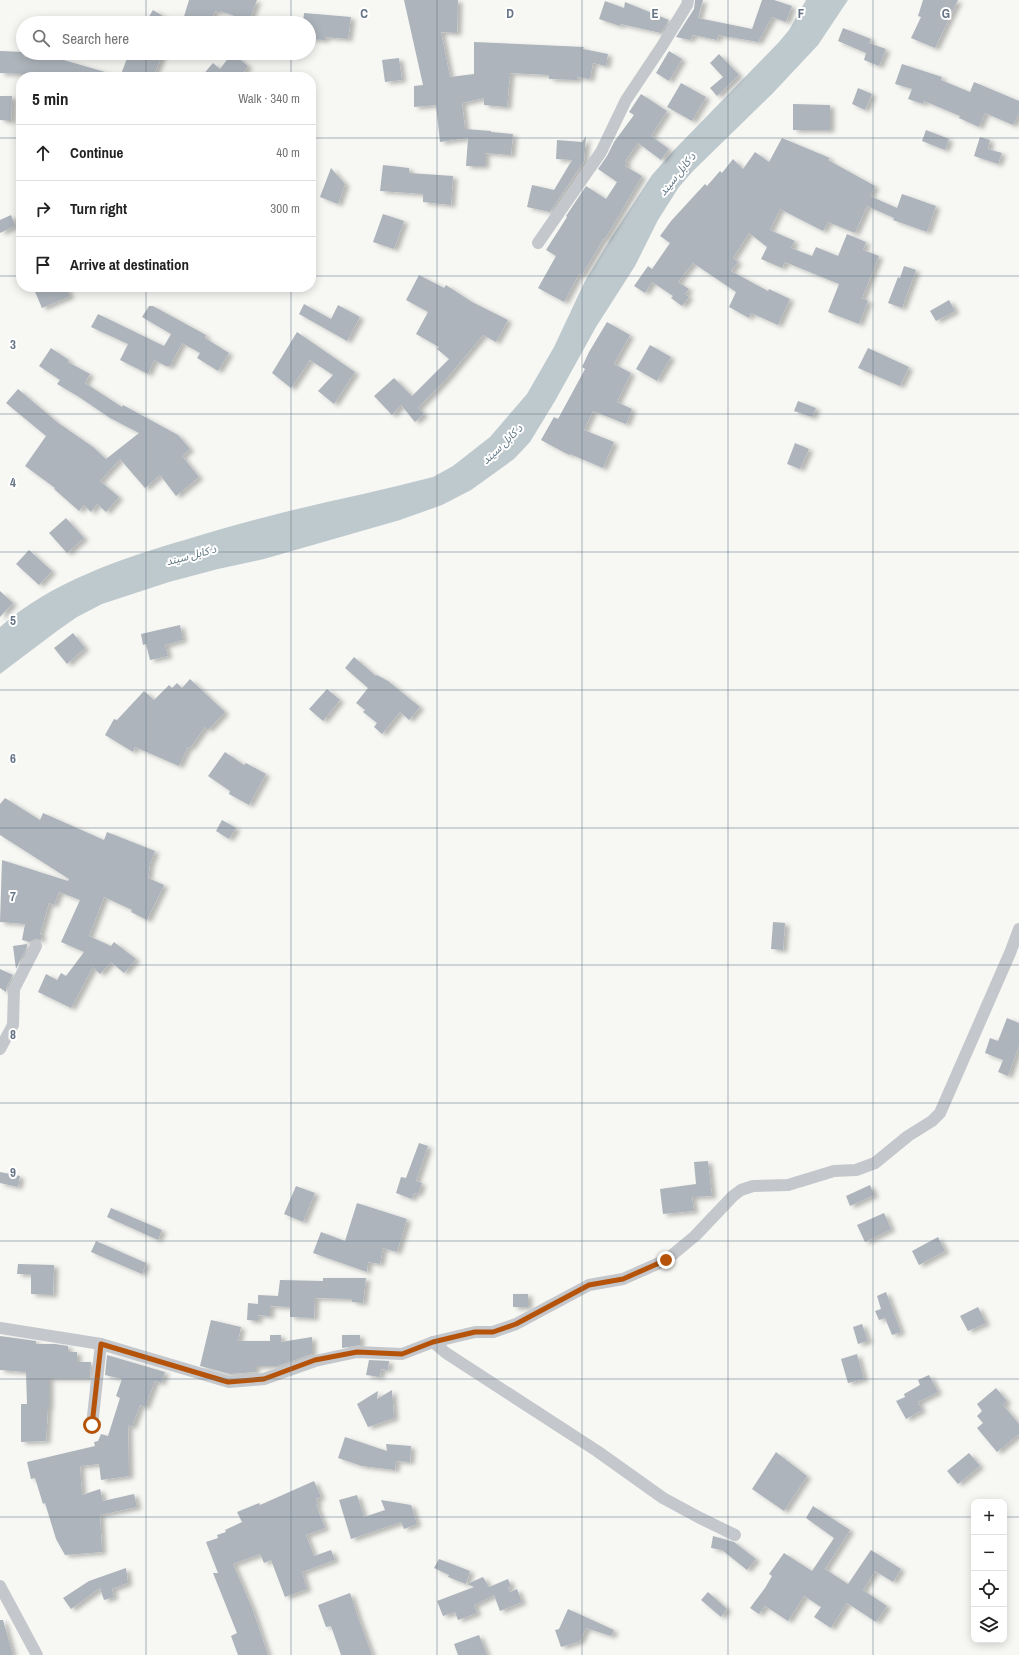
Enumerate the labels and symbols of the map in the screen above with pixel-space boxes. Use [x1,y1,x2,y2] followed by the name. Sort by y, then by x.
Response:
[360,5,368,22] text: C
[506,5,514,22] text: D
[651,5,659,22] text: E
[798,5,805,22] text: F
[942,5,950,22] text: G
[655,149,699,198] water label: د کابل سيند
[10,336,16,353] text: 3
[479,421,526,467] water label: د کابل سيند
[10,474,16,491] text: 4
[164,541,218,568] water label: د کابل سيند
[10,612,16,629] text: 5
[10,750,16,767] text: 6
[10,888,16,905] text: 7
[10,1026,16,1043] text: 8
[10,1164,16,1181] text: 9
[657,1251,675,1269] route end
[83,1416,101,1434] route start

